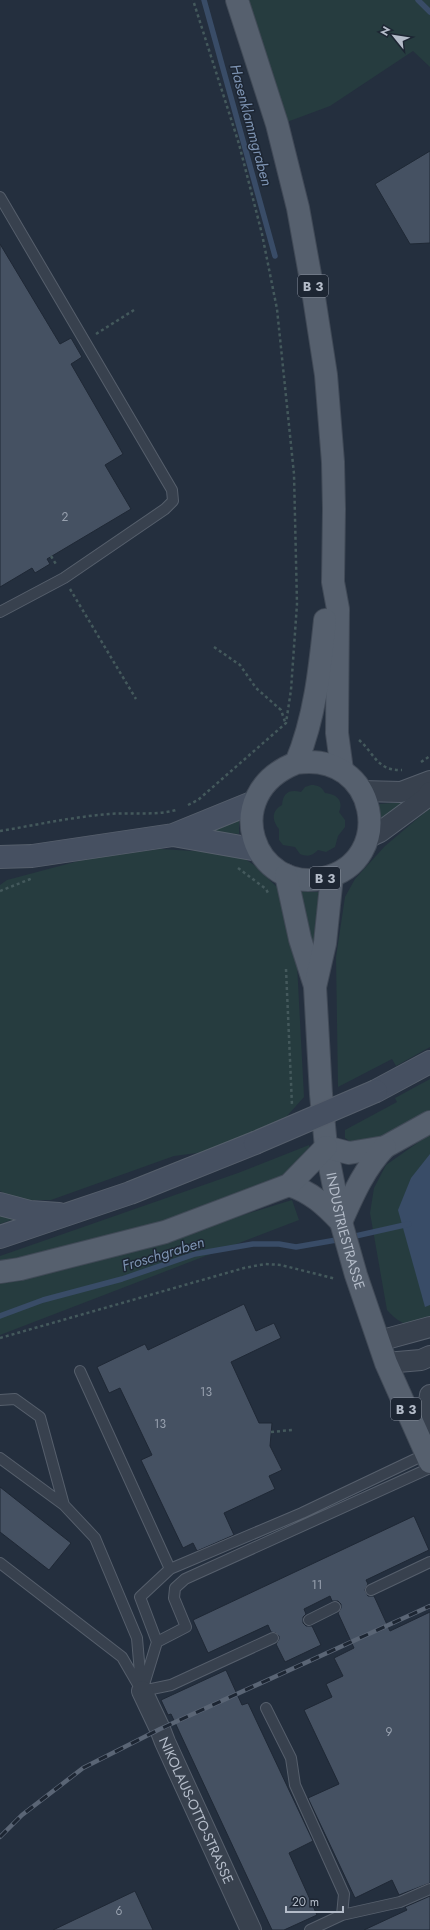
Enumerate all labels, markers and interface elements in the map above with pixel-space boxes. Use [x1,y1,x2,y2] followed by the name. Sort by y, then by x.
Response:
[374,16,414,56] north arrow
[376,23,394,39] text: N
[224,62,278,188] water label: Hasenklammgraben
[298,275,328,297] road number: B 3
[62,508,69,526] house number: 2
[310,867,340,889] road number: B 3
[321,1171,370,1292] street label: INDUSTRIESTRASSE
[119,1231,207,1277] water label: Froschgraben
[200,1383,212,1401] house number: 13
[391,1398,421,1420] road number: B 3
[154,1415,166,1433] house number: 13
[312,1576,322,1594] house number: 11
[386,1723,393,1741] house number: 9
[154,1733,239,1887] street label: NIKOLAUS-OTTO-STRASSE
[286,1888,343,1914] scale bar
[292,1893,319,1911] text: 20 m
[116,1902,123,1920] house number: 6

